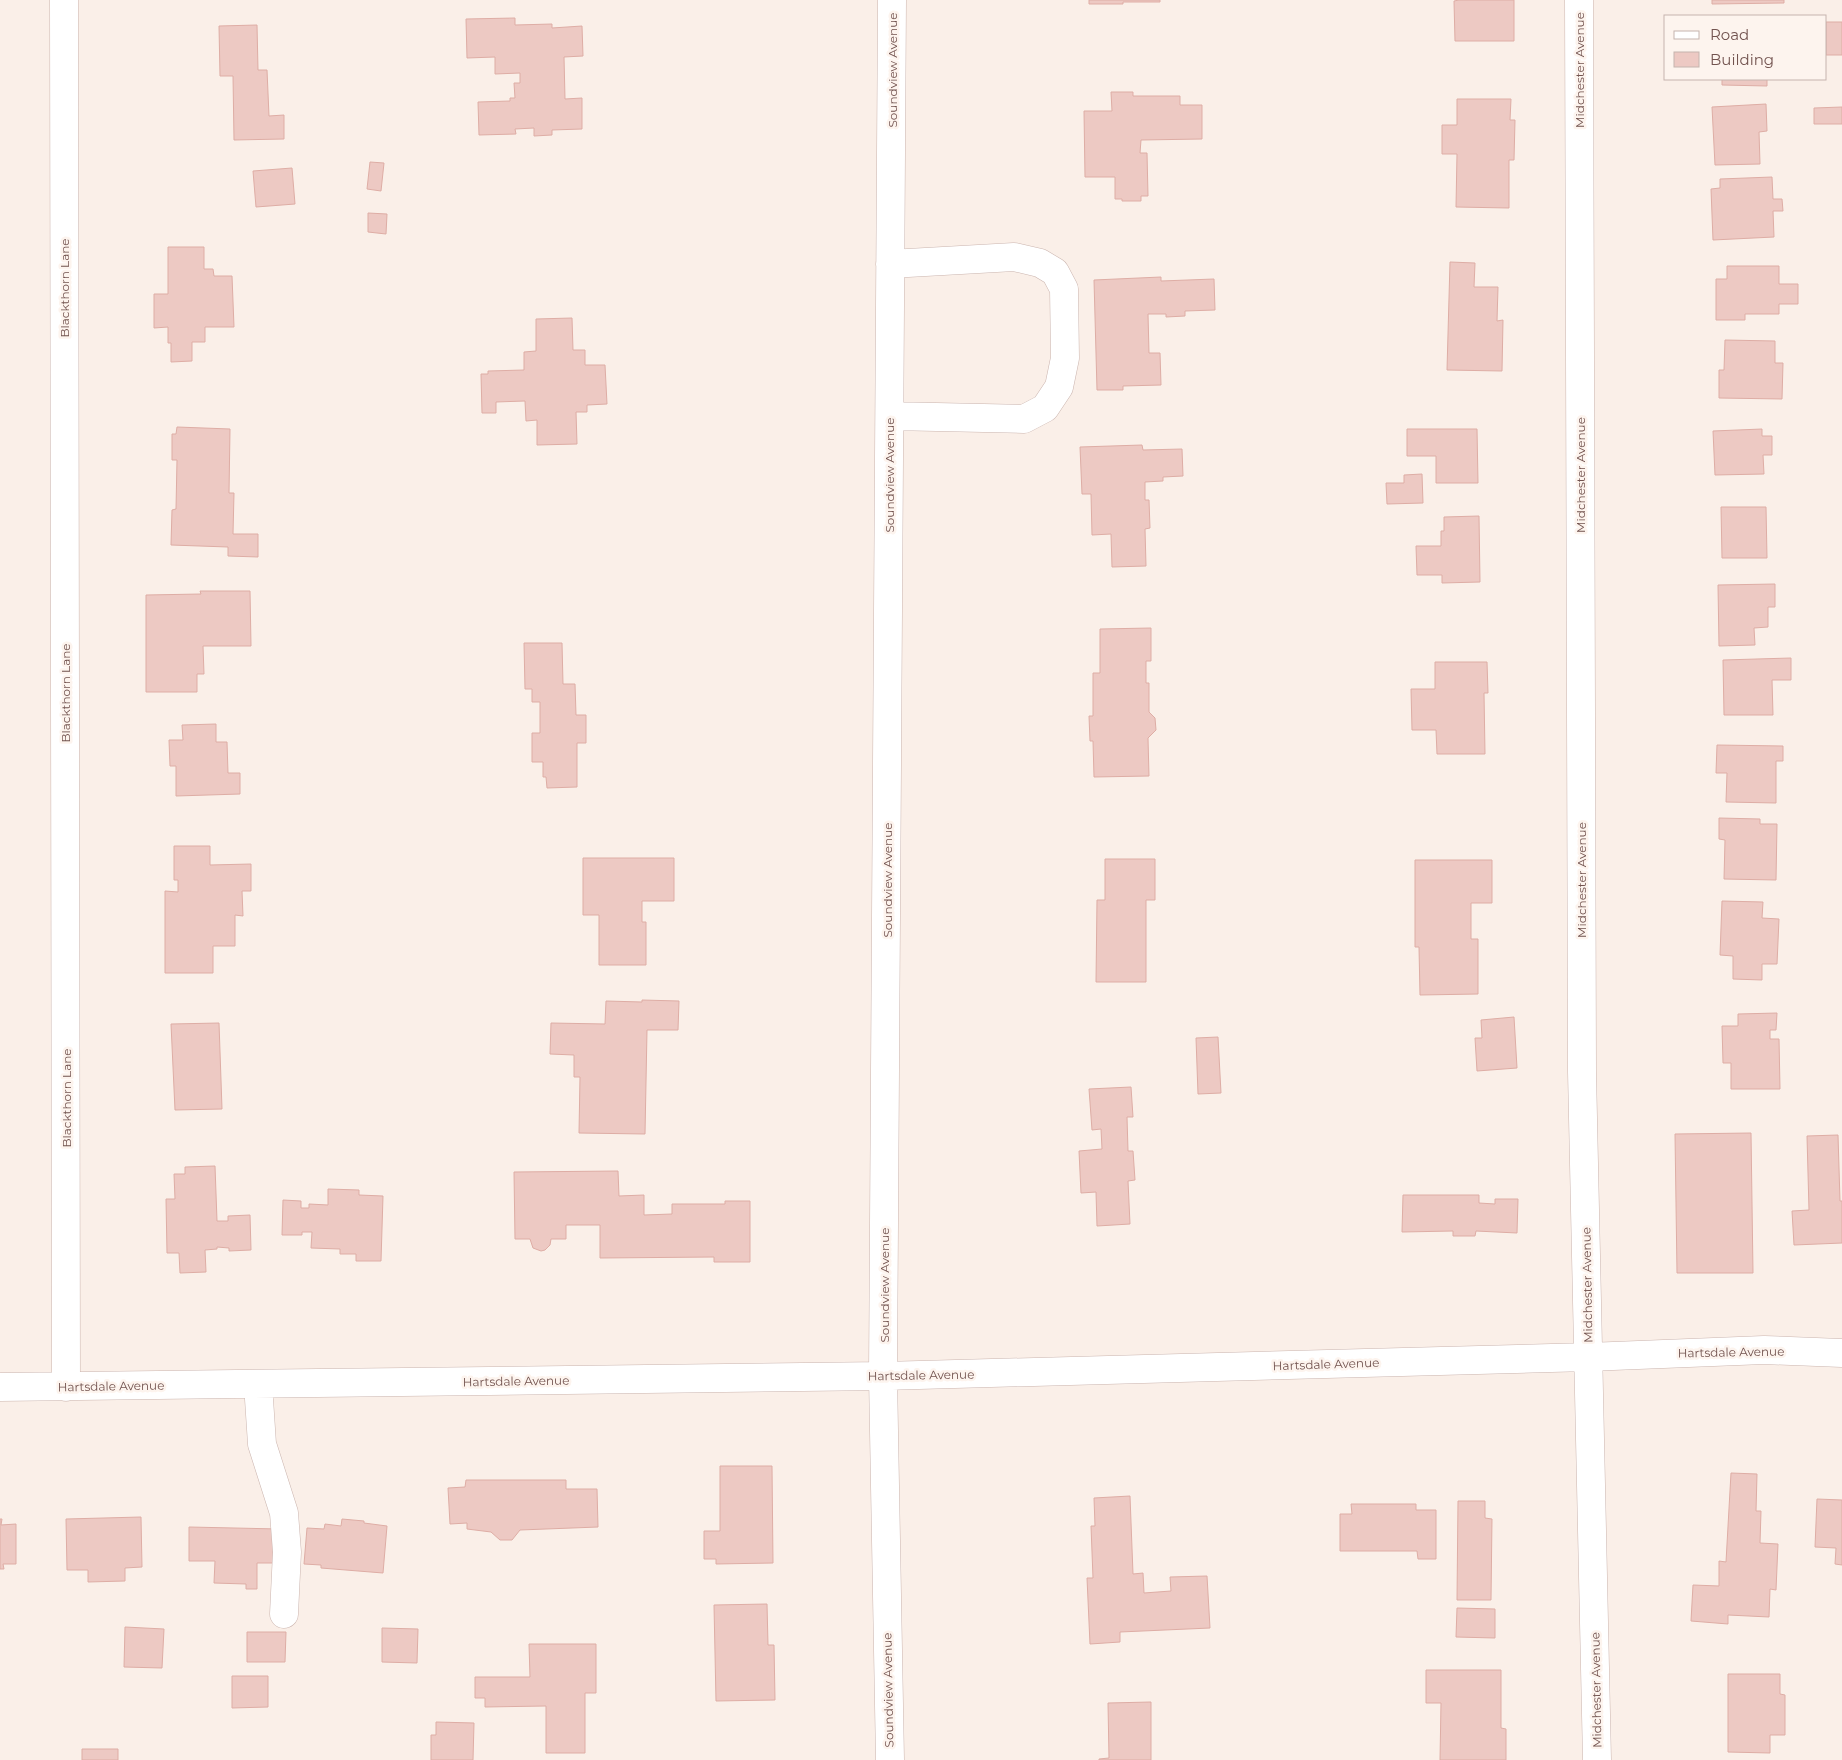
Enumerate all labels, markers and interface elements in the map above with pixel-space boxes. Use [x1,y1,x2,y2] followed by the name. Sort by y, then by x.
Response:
[885,12,900,128] street label: Soundview Avenue
[1572,12,1587,128] street label: Midchester Avenue
[1664,15,1827,80] legend
[1710,25,1749,44] text: Road
[1710,50,1774,69] text: Building
[57,238,72,338] street label: Blackthorn Lane
[882,417,897,533] street label: Soundview Avenue
[1573,417,1588,533] street label: Midchester Avenue
[58,643,73,743] street label: Blackthorn Lane
[880,822,895,938] street label: Soundview Avenue
[1574,822,1589,938] street label: Midchester Avenue
[59,1048,74,1148] street label: Blackthorn Lane
[877,1227,892,1343] street label: Soundview Avenue
[1578,1227,1596,1343] street label: Midchester Avenue
[1678,1344,1784,1360] street label: Hartsdale Avenue
[1272,1355,1380,1373] street label: Hartsdale Avenue
[868,1367,974,1383] street label: Hartsdale Avenue
[463,1373,569,1389] street label: Hartsdale Avenue
[58,1378,164,1394] street label: Hartsdale Avenue
[879,1632,897,1748] street label: Soundview Avenue
[1587,1632,1605,1748] street label: Midchester Avenue

